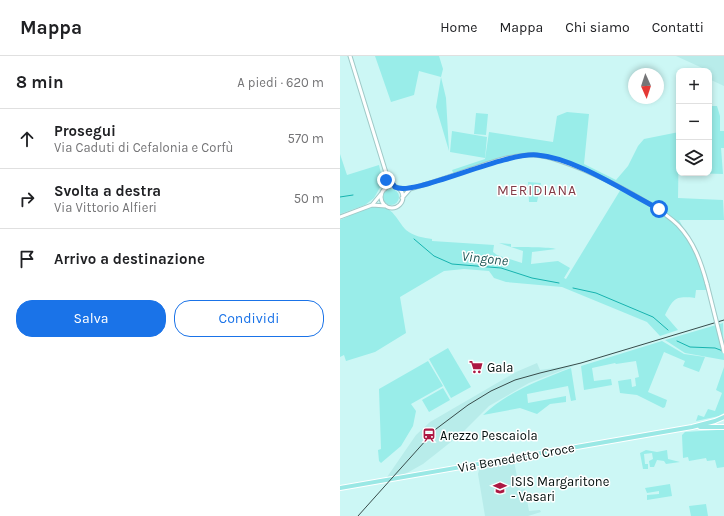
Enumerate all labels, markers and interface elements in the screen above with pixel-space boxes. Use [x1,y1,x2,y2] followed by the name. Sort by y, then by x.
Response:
[20,17,82,39] text: Mappa
[440,19,477,36] text: Home
[499,19,543,36] text: Mappa
[565,19,630,36] text: Chi siamo
[652,19,704,36] text: Contatti
[628,68,664,104] north arrow
[676,68,712,176] map controls
[676,68,712,104] button: +
[16,72,64,92] text: 8 min
[237,75,324,90] text: A piedi · 620 m
[676,104,712,140] button: −
[54,122,116,140] text: Prosegui
[16,128,38,150] icon: ahead
[288,131,324,146] text: 570 m
[54,140,233,155] text: Via Caduti di Cefalonia e Corfù
[676,140,712,176] button: layers
[377,171,395,189] route end
[54,182,161,200] text: Svolta a destra
[497,182,577,199] district label: MERIDIANA
[16,188,38,210] icon: right
[294,191,324,206] text: 50 m
[54,200,157,215] text: Via Vittorio Alfieri
[650,200,668,218] route start
[16,248,38,270] icon: arrive
[461,248,509,269] water label: Vingone
[54,250,205,268] text: Arrivo a destinazione
[16,300,166,337] button: Salva
[174,300,324,337] button: Condividi
[468,359,484,375] supermarket icon: Gala
[487,360,513,375] place label: Gala
[421,427,437,443] station icon: Arezzo Pescaiola
[440,428,538,443] place label: Arezzo Pescaiola
[457,440,576,475] street label: Via Benedetto Croce
[511,474,610,504] place label: ISIS Margaritone - Vasari
[492,480,508,496] school or university icon: ISIS Margaritone - Vasari

